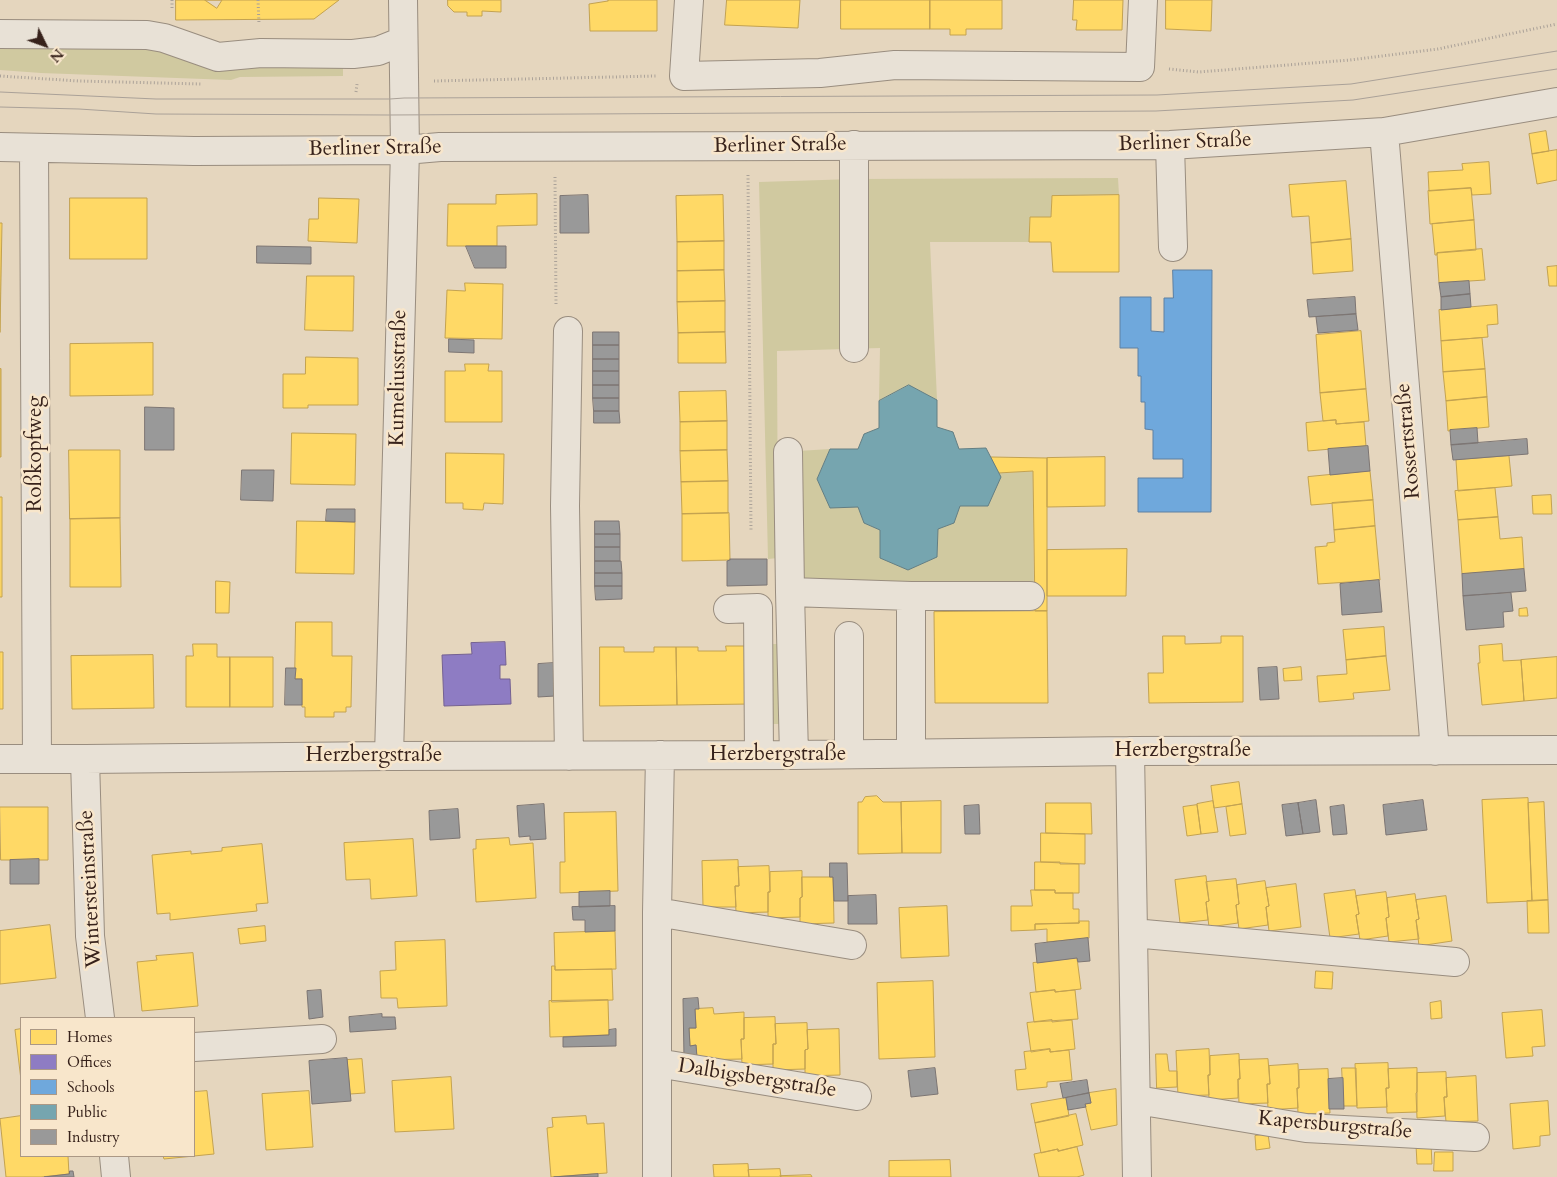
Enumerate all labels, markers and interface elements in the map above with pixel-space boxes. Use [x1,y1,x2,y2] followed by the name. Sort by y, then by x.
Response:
[20,20,70,70] north arrow
[45,44,68,66] text: N
[1118,128,1252,158] street label: Berliner Straße
[713,132,847,160] street label: Berliner Straße
[308,135,442,163] street label: Berliner Straße
[385,309,413,447] street label: Kumeliusstraße
[1391,382,1427,500] street label: Rossertstraße
[23,396,49,512] street label: Roßkopfweg
[1115,738,1251,764] street label: Herzbergstraße
[710,742,846,768] street label: Herzbergstraße
[306,743,442,769] street label: Herzbergstraße
[74,809,108,969] street label: Wintersteinstraße
[20,1017,195,1157] legend
[67,1027,112,1047] text: Homes
[67,1052,112,1072] text: Offices
[676,1054,838,1104] street label: Dalbigsbergstraße
[67,1077,115,1097] text: Schools
[67,1102,107,1122] text: Public
[1257,1107,1413,1145] street label: Kapersburgstraße
[67,1127,120,1147] text: Industry

